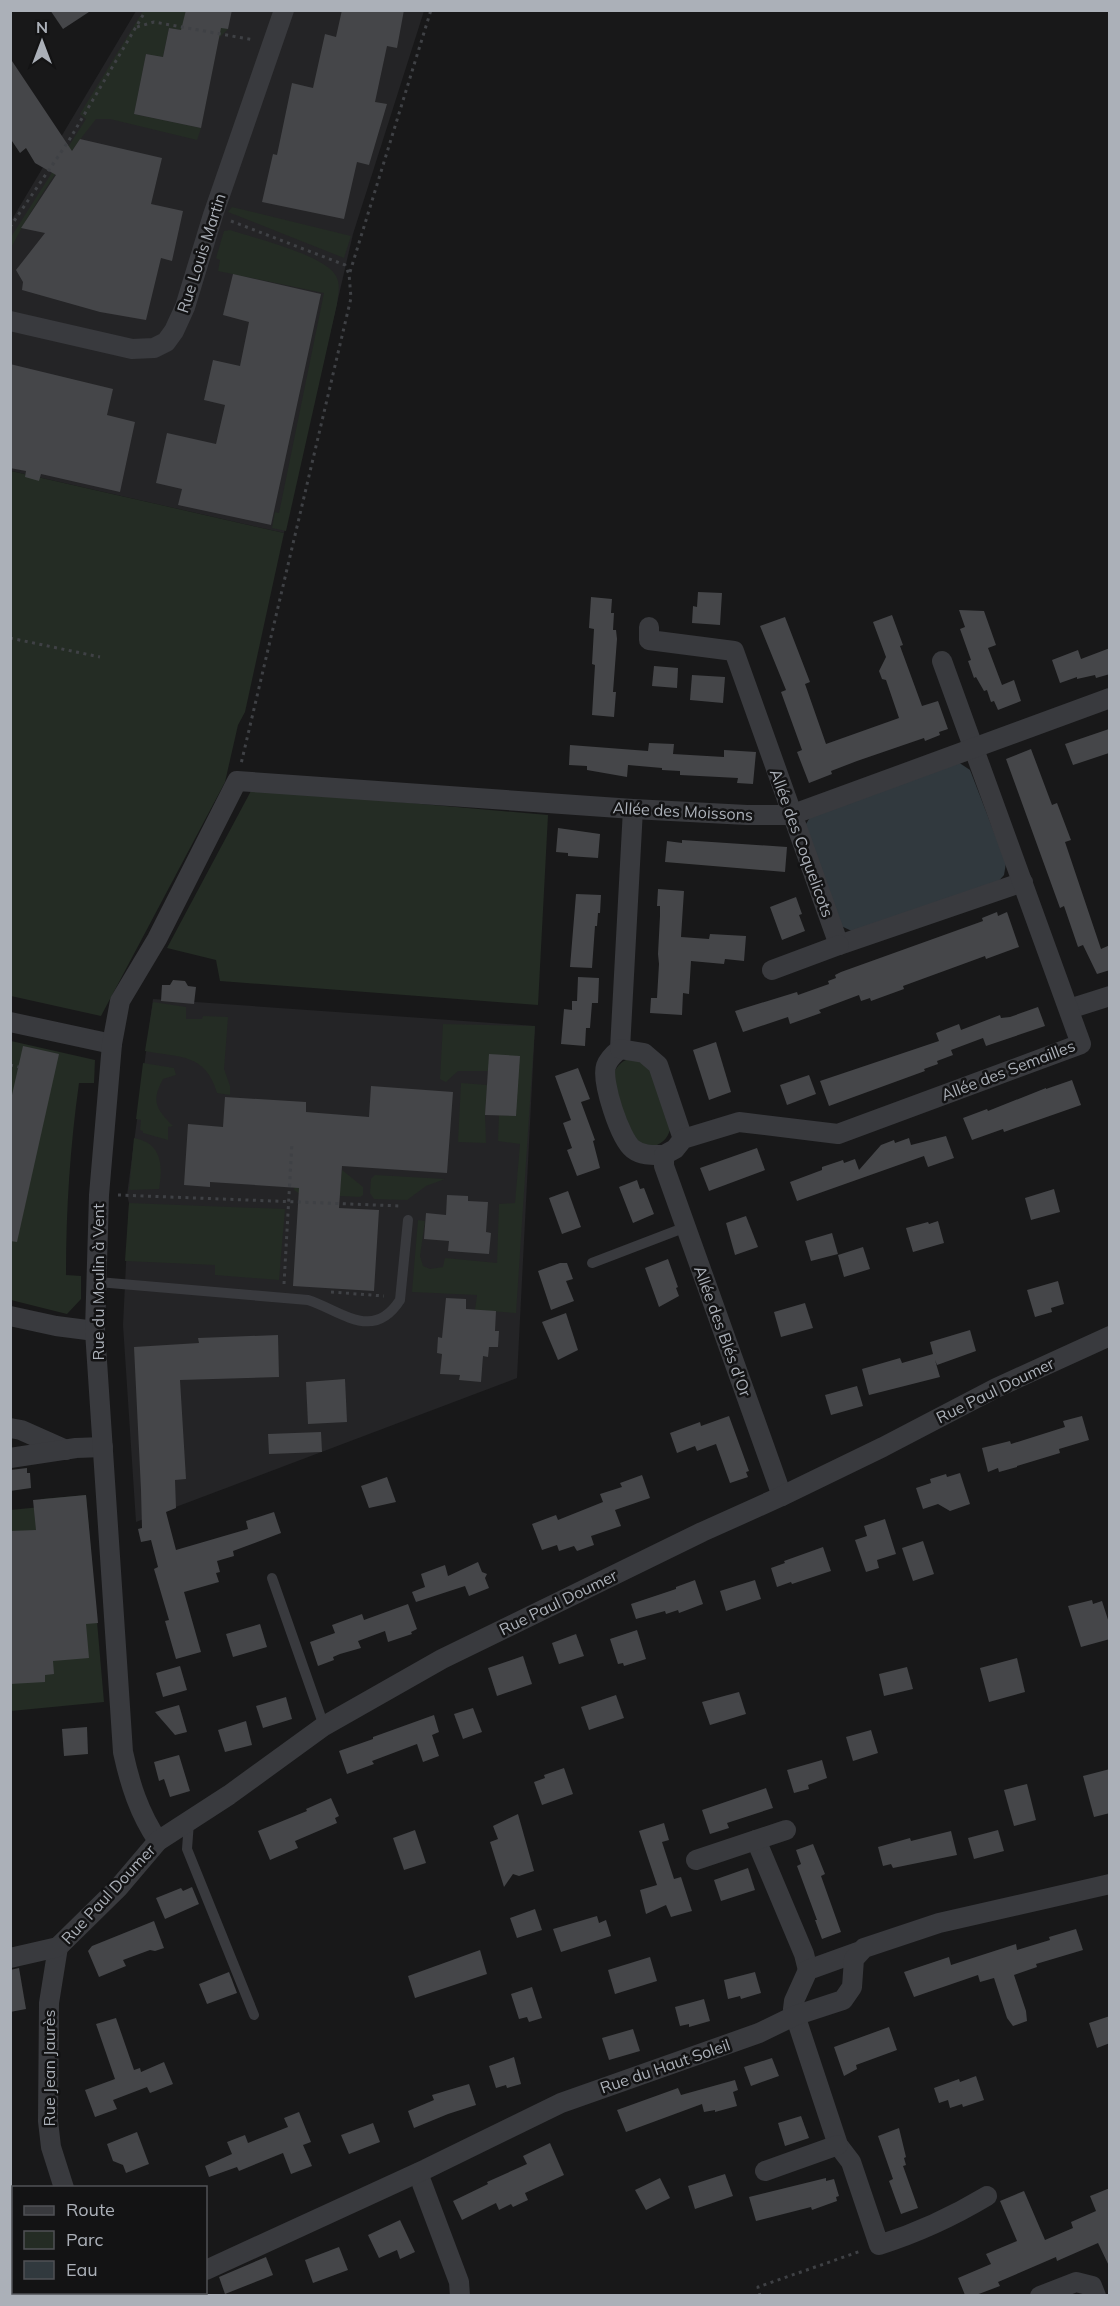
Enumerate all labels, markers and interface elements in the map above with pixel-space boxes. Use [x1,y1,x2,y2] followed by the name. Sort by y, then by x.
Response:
[12,12,72,72] north arrow
[36,17,48,37] text: N
[172,191,230,315] street label: Rue Louis Martin
[766,766,838,920] street label: Allée des Coquelicots
[612,797,754,825] street label: Allée des Moissons
[938,1035,1078,1105] street label: Allée des Semailles
[88,1203,108,1361] street label: Rue du Moulin à Vent
[690,1263,756,1400] street label: Allée des Blés d'Or
[933,1353,1057,1427] street label: Rue Paul Doumer
[496,1565,620,1639] street label: Rue Paul Doumer
[57,1840,159,1948] street label: Rue Paul Doumer
[39,2010,59,2126] street label: Rue Jean Jaurès
[597,2034,733,2098] street label: Rue du Haut Soleil
[12,2186,207,2294] legend
[66,2198,115,2221] text: Route
[66,2228,104,2251] text: Parc
[66,2258,98,2281] text: Eau

